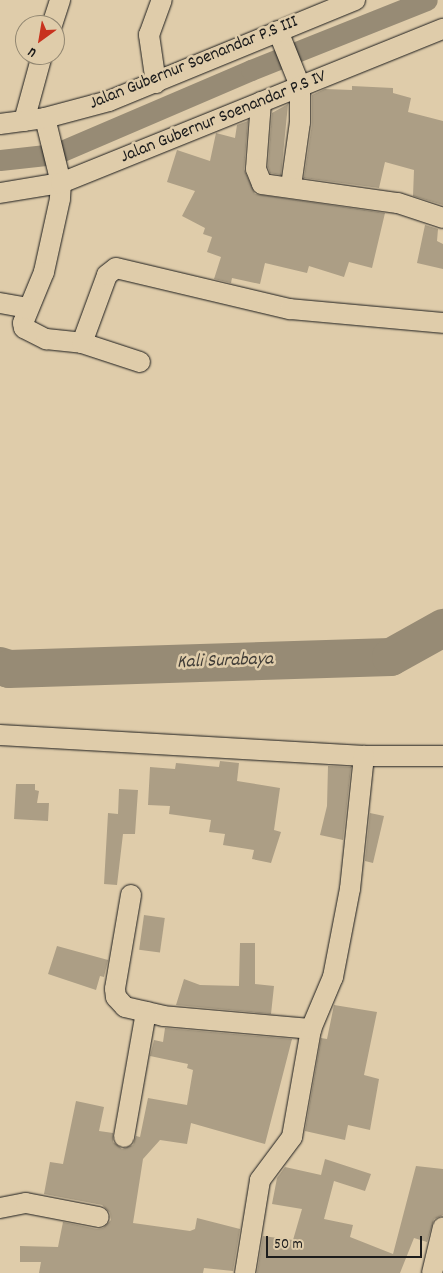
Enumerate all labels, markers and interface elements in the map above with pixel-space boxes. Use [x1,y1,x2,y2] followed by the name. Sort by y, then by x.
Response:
[87,12,301,116] street label: Jalan Gubernur Soenandar P.S III
[15,15,65,65] north arrow
[24,42,41,62] text: U
[118,67,330,169] street label: Jalan Gubernur Soenandar P.S IV
[176,649,274,675] water label: Kali Surabaya
[268,1226,424,1258] scale bar
[274,1234,303,1256] text: 50 m

